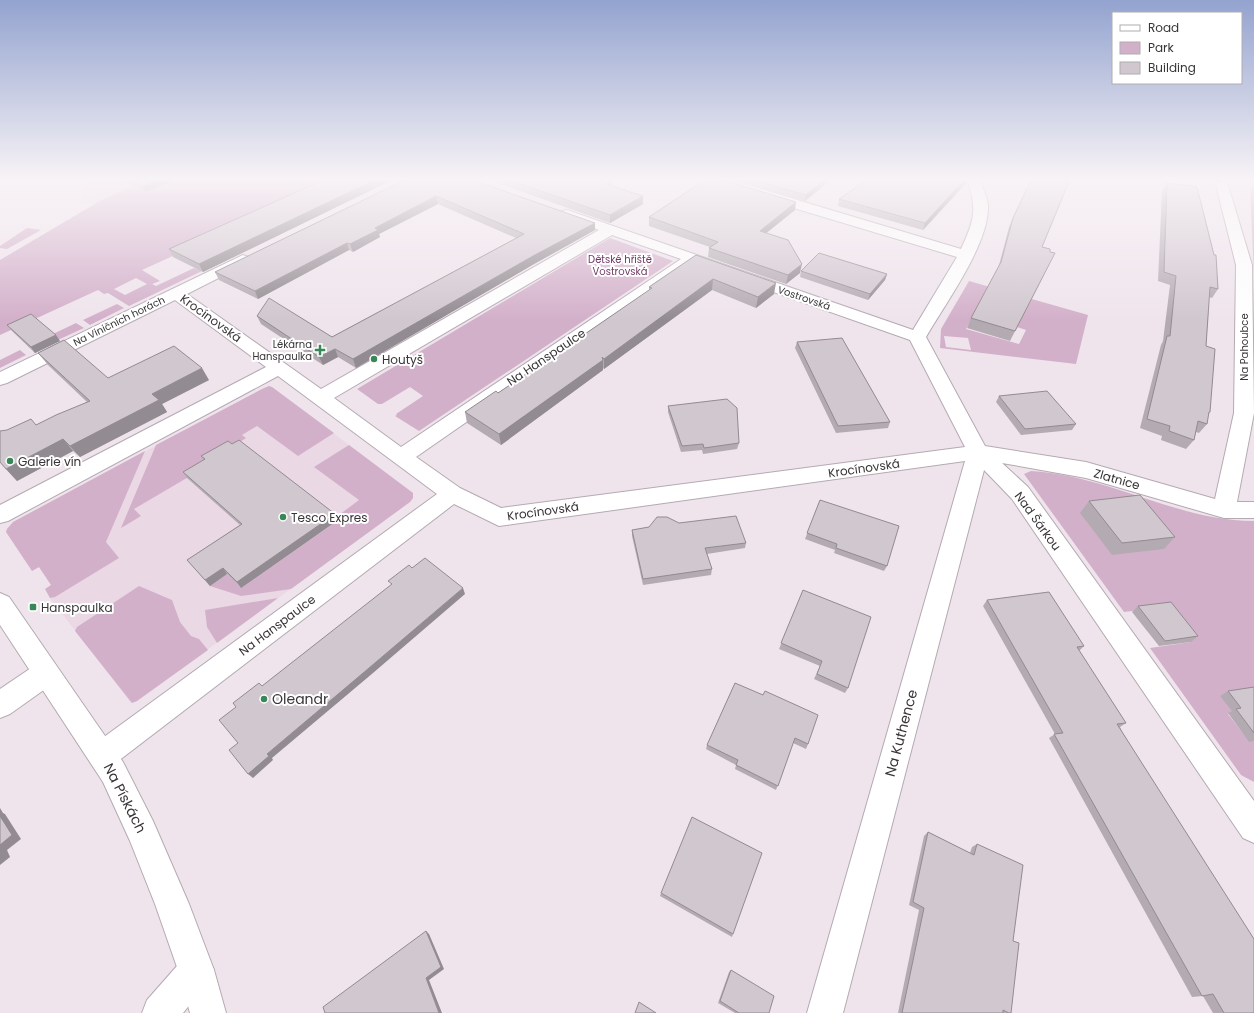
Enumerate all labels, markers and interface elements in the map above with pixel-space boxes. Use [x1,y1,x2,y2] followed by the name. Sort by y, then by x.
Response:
[1112,12,1242,84] legend
[1148,19,1179,36] text: Road
[1148,39,1175,56] text: Park
[1148,59,1196,76] text: Building
[588,252,652,279] park label: Dětské hřiště Vostrovská
[776,282,832,314] street label: Vostrovská
[177,290,245,346] street label: Krocínovská
[71,292,167,350] street label: Na Viničních horách
[1237,313,1252,381] street label: Na Pahoubce
[503,324,589,390] street label: Na Hanspaulce
[252,337,312,364] place label: Lékárna Hanspaulka
[315,345,325,355] marker: Lékárna Hanspaulka
[382,351,423,368] place label: Houtyš
[369,354,379,364] marker: Houtyš
[18,453,81,470] place label: Galerie vín
[827,455,901,481] street label: Krocínovská
[5,456,15,466] marker: Galerie vín
[1092,464,1142,494] street label: Zlatnice
[1011,488,1065,554] street label: Nad Šárkou
[506,498,580,524] street label: Krocínovská
[291,509,368,526] place label: Tesco Expres
[278,512,288,522] marker: Tesco Expres
[235,591,319,659] street label: Na Hanspaulce
[41,599,113,616] place label: Hanspaulka
[28,602,38,612] marker: Hanspaulka
[880,687,922,779] street label: Na Kuthence
[272,689,328,709] place label: Oleandr
[259,694,269,704] marker: Oleandr
[99,760,151,836] street label: Na Pískách

